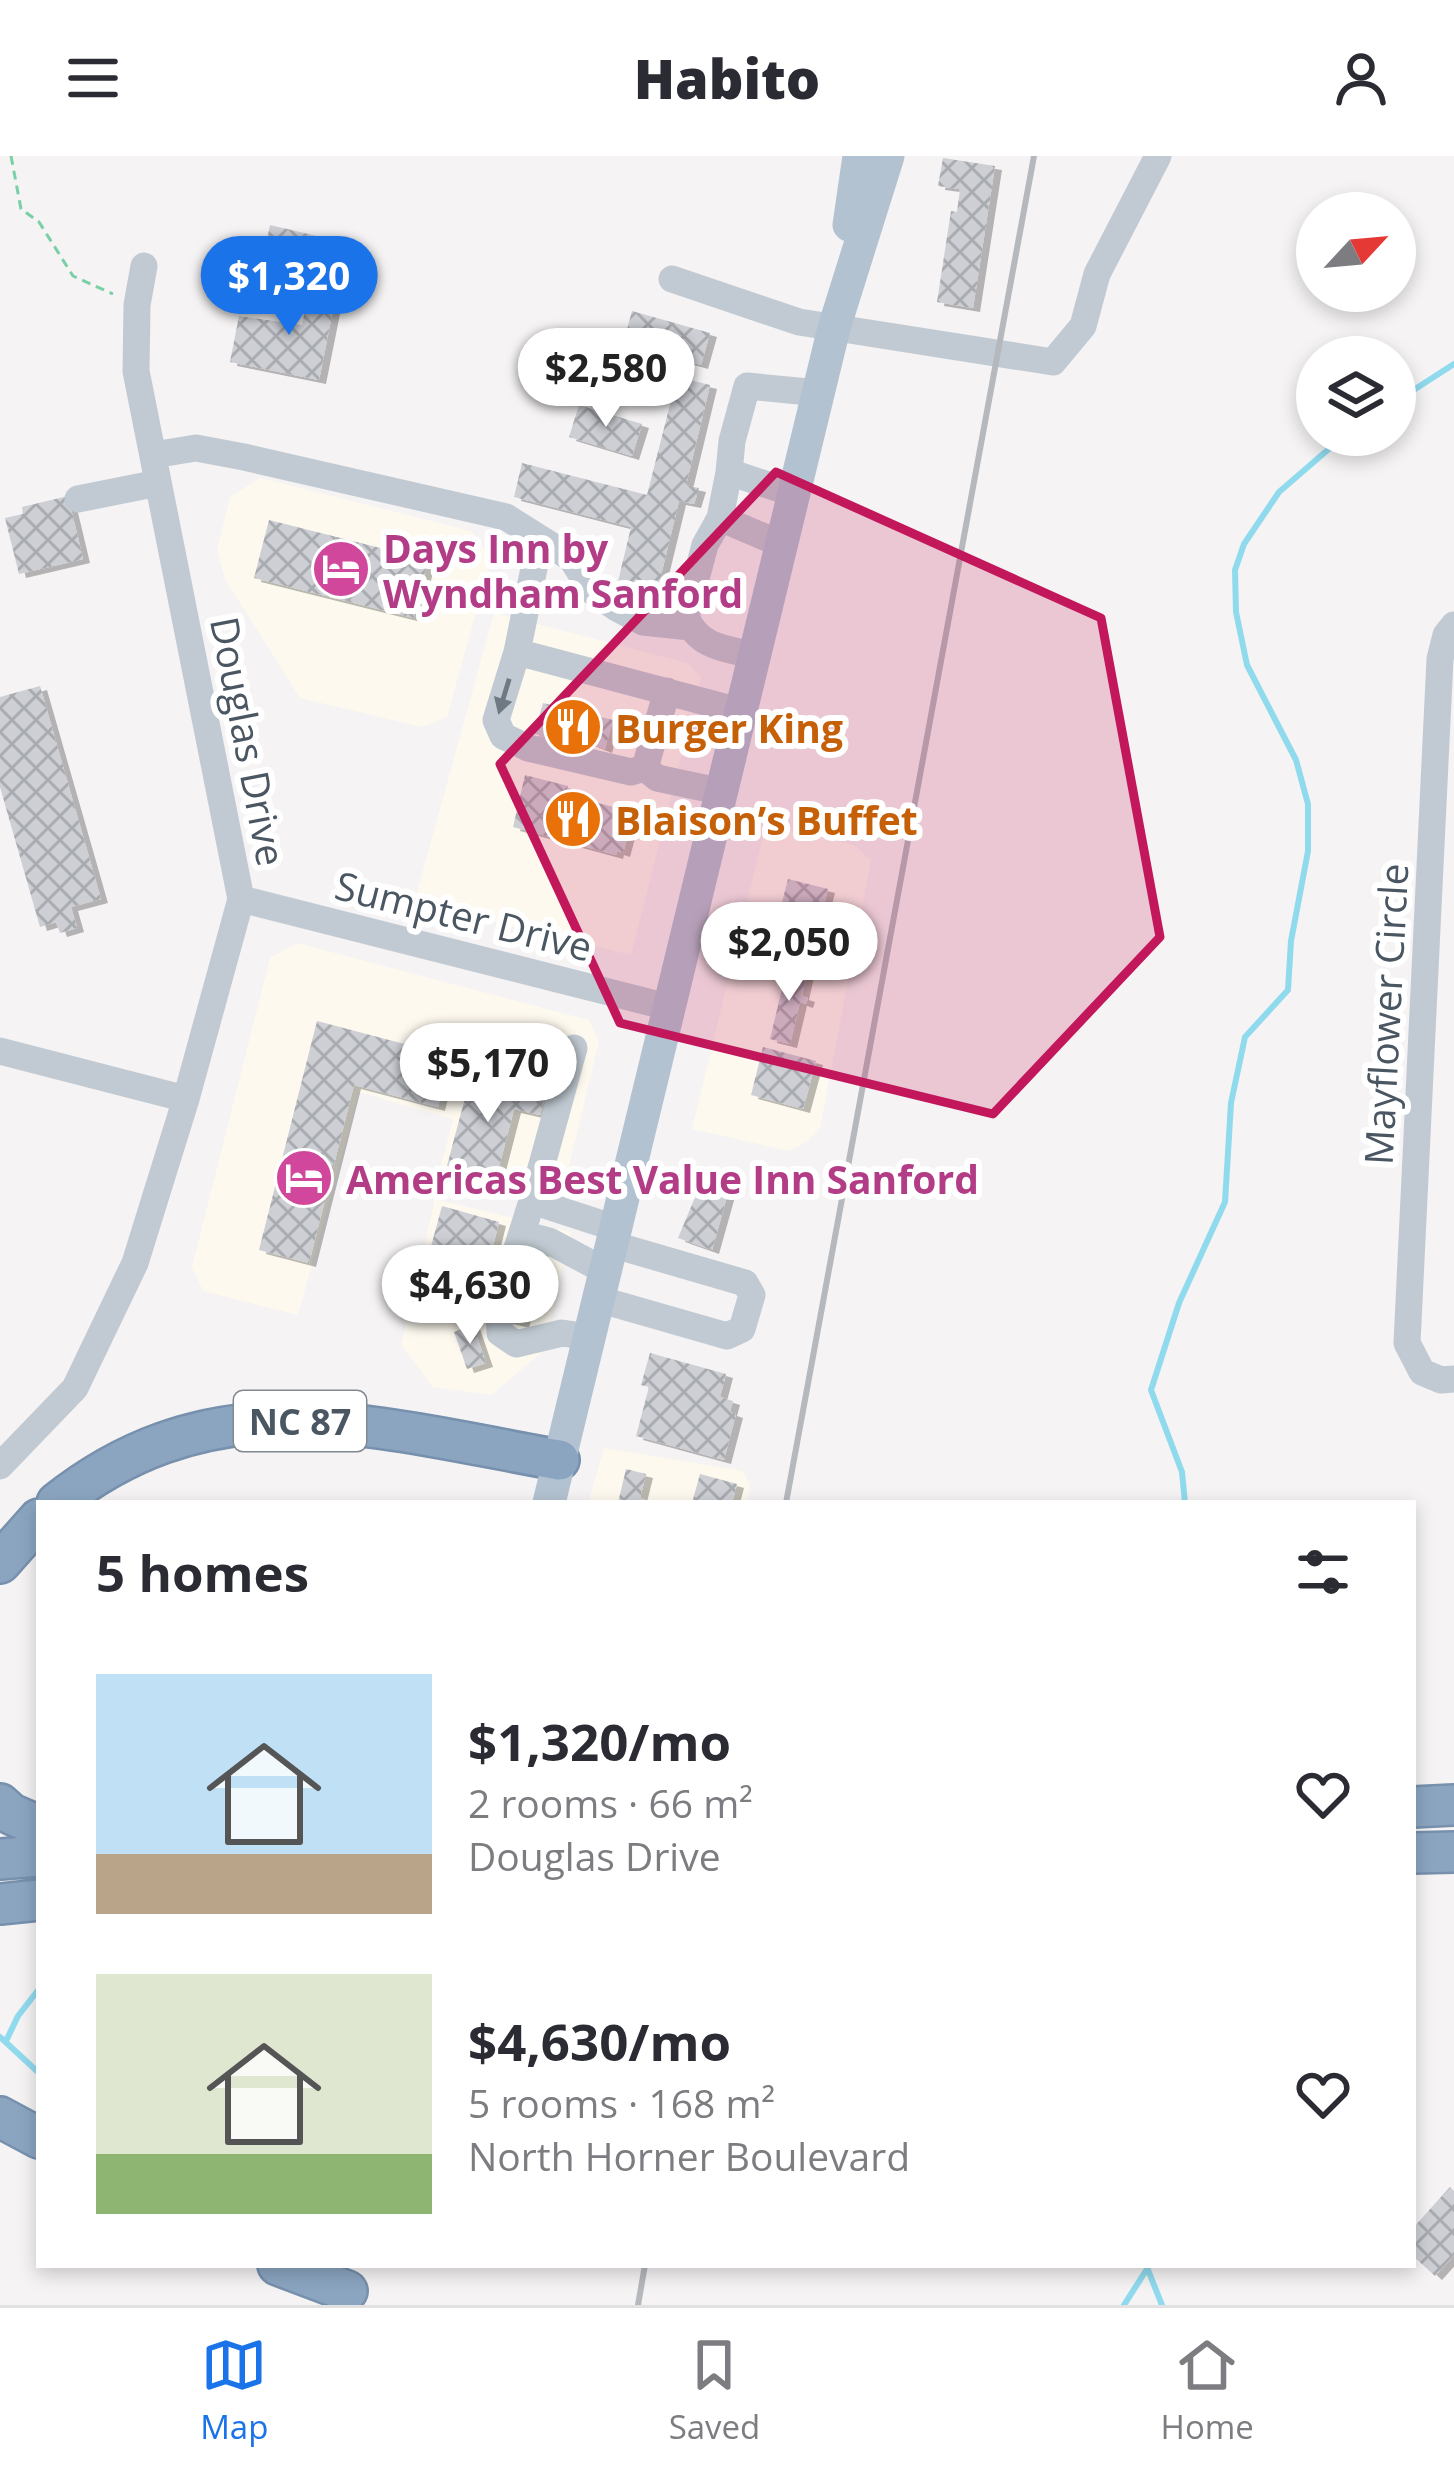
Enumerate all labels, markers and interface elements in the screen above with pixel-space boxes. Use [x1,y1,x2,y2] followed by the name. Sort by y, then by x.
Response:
[634,41,820,115] text: Habito
[60,45,126,111] icon: menu
[1328,45,1394,111] icon: person
[1296,192,1416,312] north arrow
[1296,192,1416,456] map controls
[191,236,387,338] pin: $1,320
[228,248,350,301] text: $1,320
[508,328,704,430] pin: $2,580
[1296,336,1416,456] button: layers
[545,340,667,393] text: $2,580
[383,521,743,619] place label: Days Inn by Wyndham Sanford
[310,538,372,600] hotel icon: Days Inn by Wyndham Sanford
[199,612,299,870] street label: Douglas Drive
[494,678,512,715] one-way arrow
[542,696,604,758] restaurant icon: Burger King
[615,701,843,754] place label: Burger King
[542,788,604,850] restaurant icon: Blaison’s Buffet
[615,793,918,846] place label: Blaison’s Buffet
[330,858,598,972] street label: Sumpter Drive
[1351,862,1419,1166] street label: Mayflower Circle
[691,902,887,1004] pin: $2,050
[728,914,850,967] text: $2,050
[390,1023,586,1125] pin: $5,170
[427,1035,549,1088] text: $5,170
[273,1147,335,1209] hotel icon: Americas Best Value Inn Sanford
[346,1152,979,1205] place label: Americas Best Value Inn Sanford
[372,1245,568,1347] pin: $4,630
[409,1257,531,1310] text: $4,630
[234,1391,366,1451] road number: NC 87
[96,1537,309,1607] text: 5 homes
[1290,1539,1356,1605] icon: filters
[468,1706,731,1776] text: $1,320/mo
[192,1722,336,1866] icon: home
[1290,1761,1356,1827] icon: heart
[468,1776,753,1829] text: 2 rooms · 66 m²
[468,1829,721,1882] text: Douglas Drive
[468,2006,731,2076] text: $4,630/mo
[192,2022,336,2166] icon: home
[1290,2061,1356,2127] icon: heart
[468,2076,775,2129] text: 5 rooms · 168 m²
[468,2129,910,2182] text: North Horner Boulevard
[200,2332,268,2449] tab: Map
[669,2332,760,2449] tab: Saved
[1161,2332,1254,2449] tab: Home

